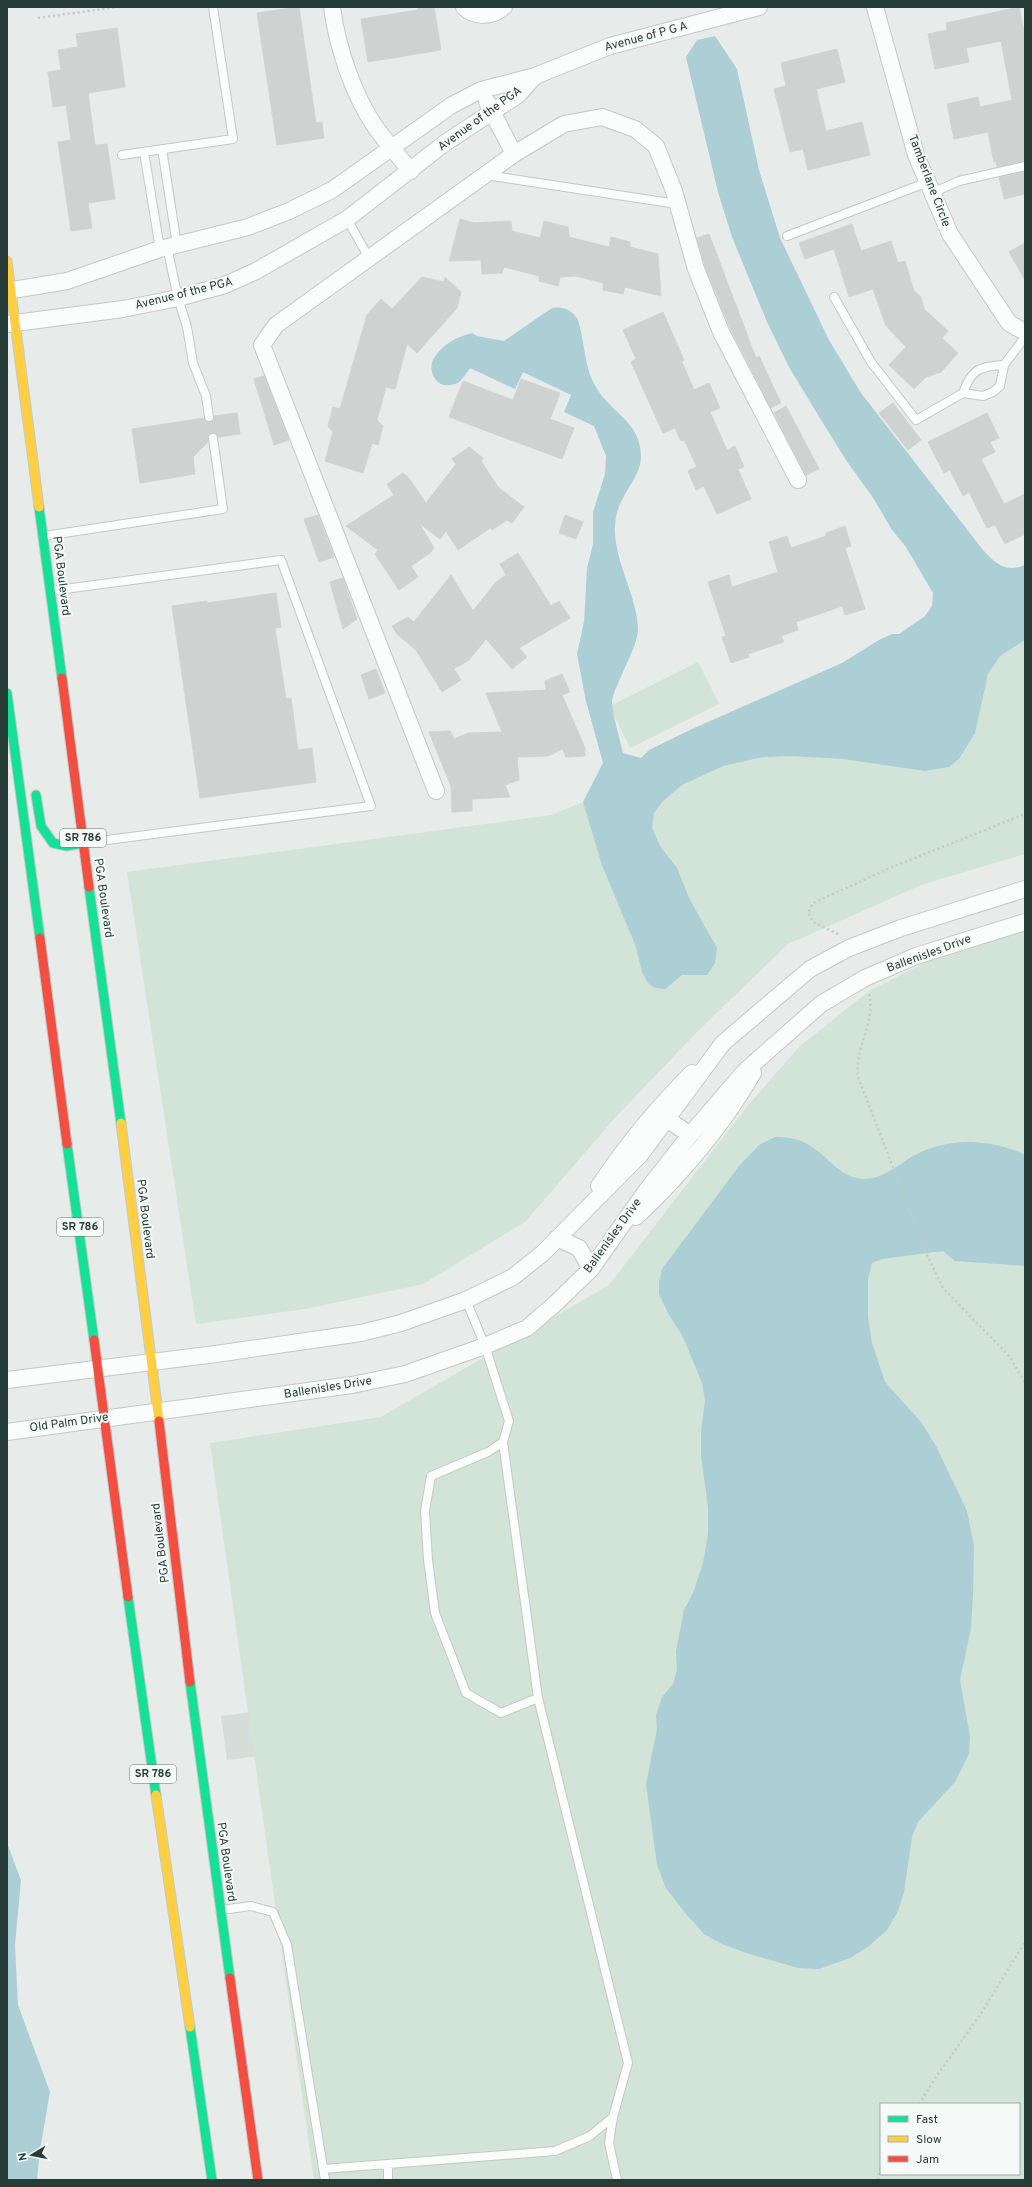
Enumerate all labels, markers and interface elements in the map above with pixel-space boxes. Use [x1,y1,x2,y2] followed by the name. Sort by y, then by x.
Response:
[603,18,689,56] street label: Avenue of P G A
[435,83,525,155] street label: Avenue of the PGA
[904,133,954,229] street label: Tamberlane Circle
[133,274,235,314] street label: Avenue of the PGA
[48,535,74,617] street label: PGA Boulevard
[60,829,106,847] road number: SR 786
[89,857,117,939] street label: PGA Boulevard
[884,931,974,977] street label: Ballenisles Drive
[132,1178,158,1260] street label: PGA Boulevard
[580,1195,646,1277] street label: Ballenisles Drive
[57,1218,103,1236] road number: SR 786
[283,1373,373,1403] street label: Ballenisles Drive
[28,1410,110,1436] street label: Old Palm Drive
[148,1502,174,1584] street label: PGA Boulevard
[130,1765,176,1783] road number: SR 786
[212,1821,240,1903] street label: PGA Boulevard
[880,2103,1020,2175] legend
[916,2112,938,2128] text: Fast
[916,2132,942,2148] text: Slow
[12,2135,52,2175] north arrow
[16,2151,31,2162] text: N
[916,2152,939,2168] text: Jam

